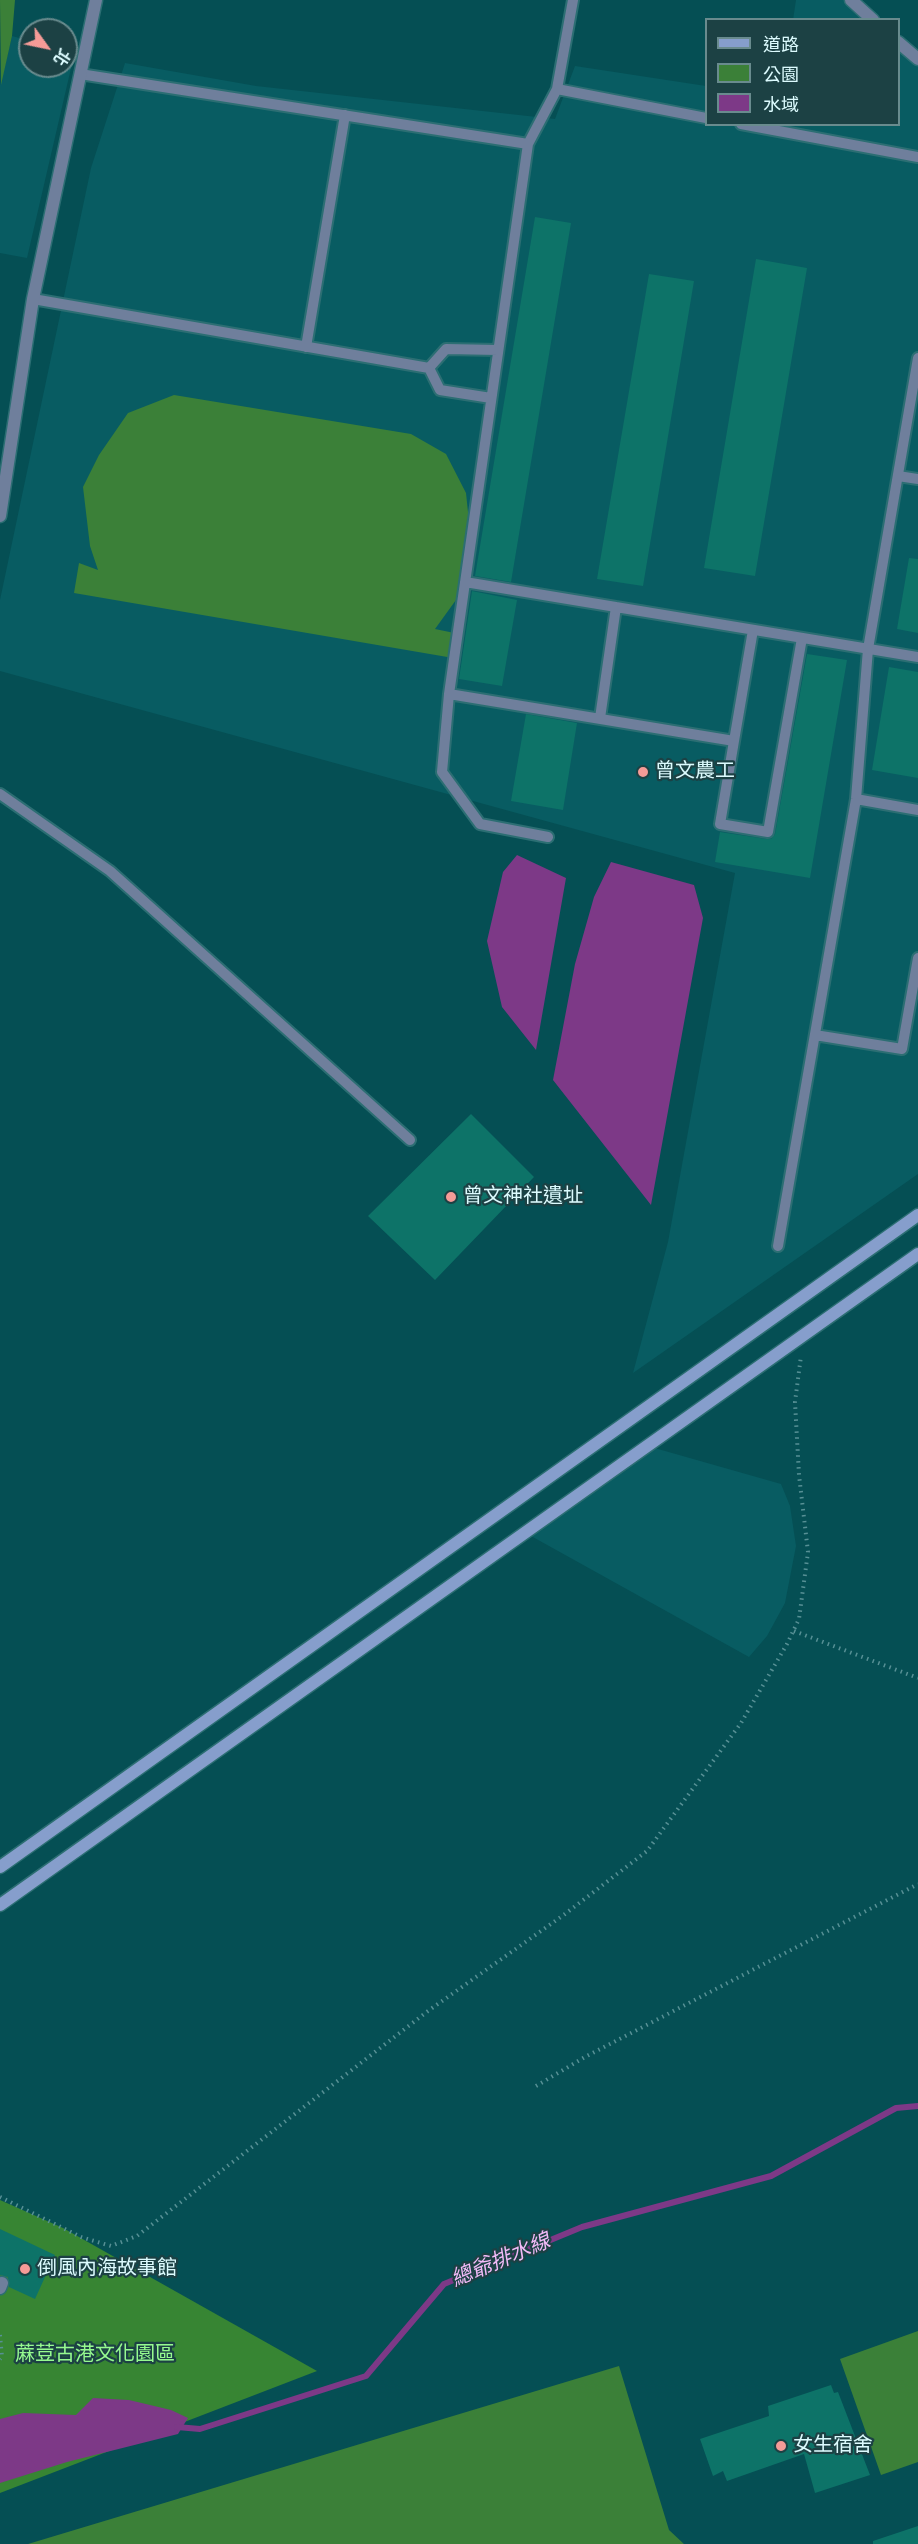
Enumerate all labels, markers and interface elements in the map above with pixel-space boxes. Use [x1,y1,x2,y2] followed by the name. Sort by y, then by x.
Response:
[18,18,78,78] north arrow
[705,18,900,126] legend
[763,33,799,57] text: 道路
[49,45,75,69] text: 北
[763,63,799,87] text: 公園
[763,93,799,117] text: 水域
[655,760,735,784] place label: 曾文農工
[636,765,650,779] marker: 曾文農工
[463,1185,583,1209] place label: 曾文神社遺址
[444,1190,458,1204] marker: 曾文神社遺址
[448,2229,554,2293] water label: 總爺排水線
[37,2257,177,2281] place label: 倒風內海故事館
[18,2262,32,2276] marker: 倒風內海故事館
[15,2343,175,2367] park label: 蔴荳古港文化園區
[793,2434,873,2458] place label: 女生宿舍
[774,2439,788,2453] marker: 女生宿舍

